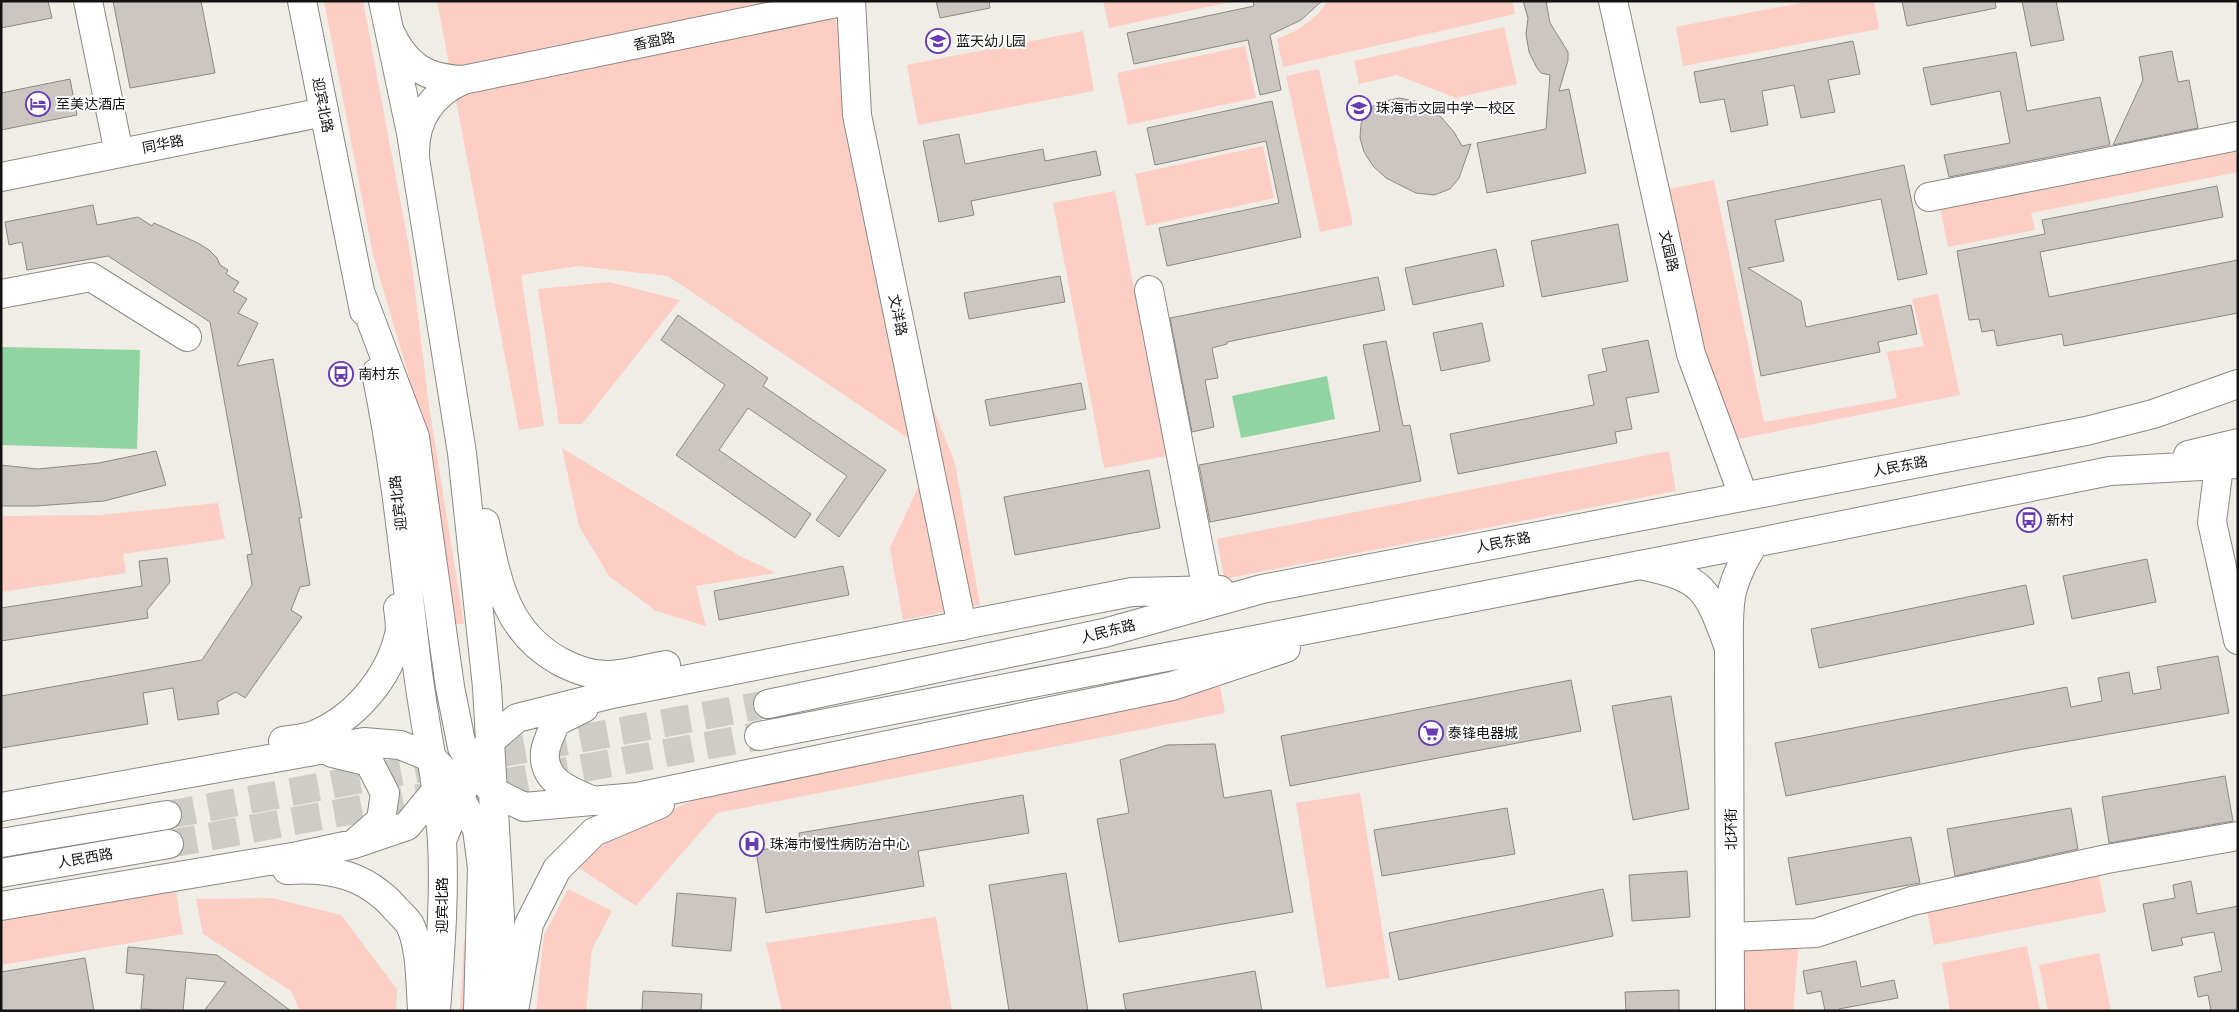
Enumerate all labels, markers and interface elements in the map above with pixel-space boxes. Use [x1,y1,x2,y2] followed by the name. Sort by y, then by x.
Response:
[925,28,951,54] school or university icon: 蓝天幼儿园
[632,29,676,53] street label: 香盈路
[956,33,1026,49] place label: 蓝天幼儿园
[310,76,336,134] street label: 迎宾北路
[25,91,51,117] hotel icon: 至美达酒店
[1346,95,1372,121] school or university icon: 珠海市文园中学一校区
[56,96,126,112] place label: 至美达酒店
[1376,100,1516,116] place label: 珠海市文园中学一校区
[141,132,185,156] street label: 同华路
[1656,229,1682,273] street label: 文园路
[886,293,910,337] street label: 文洋路
[328,361,354,387] bus stop icon: 南村东
[358,366,400,382] place label: 南村东
[1871,453,1929,479] street label: 人民东路
[387,474,409,532] street label: 迎宾北路
[2016,507,2042,533] bus stop icon: 新村
[2046,512,2074,528] place label: 新村
[1474,529,1532,555] street label: 人民东路
[1079,616,1137,646] street label: 人民东路
[1418,720,1444,746] supermarket icon: 泰锋电器城
[1448,725,1518,741] place label: 泰锋电器城
[1723,808,1739,850] street label: 北环街
[739,831,765,857] hospital icon: 珠海市慢性病防治中心
[770,836,910,852] place label: 珠海市慢性病防治中心
[56,845,114,871] street label: 人民西路
[434,877,450,933] street label: 迎宾北路

